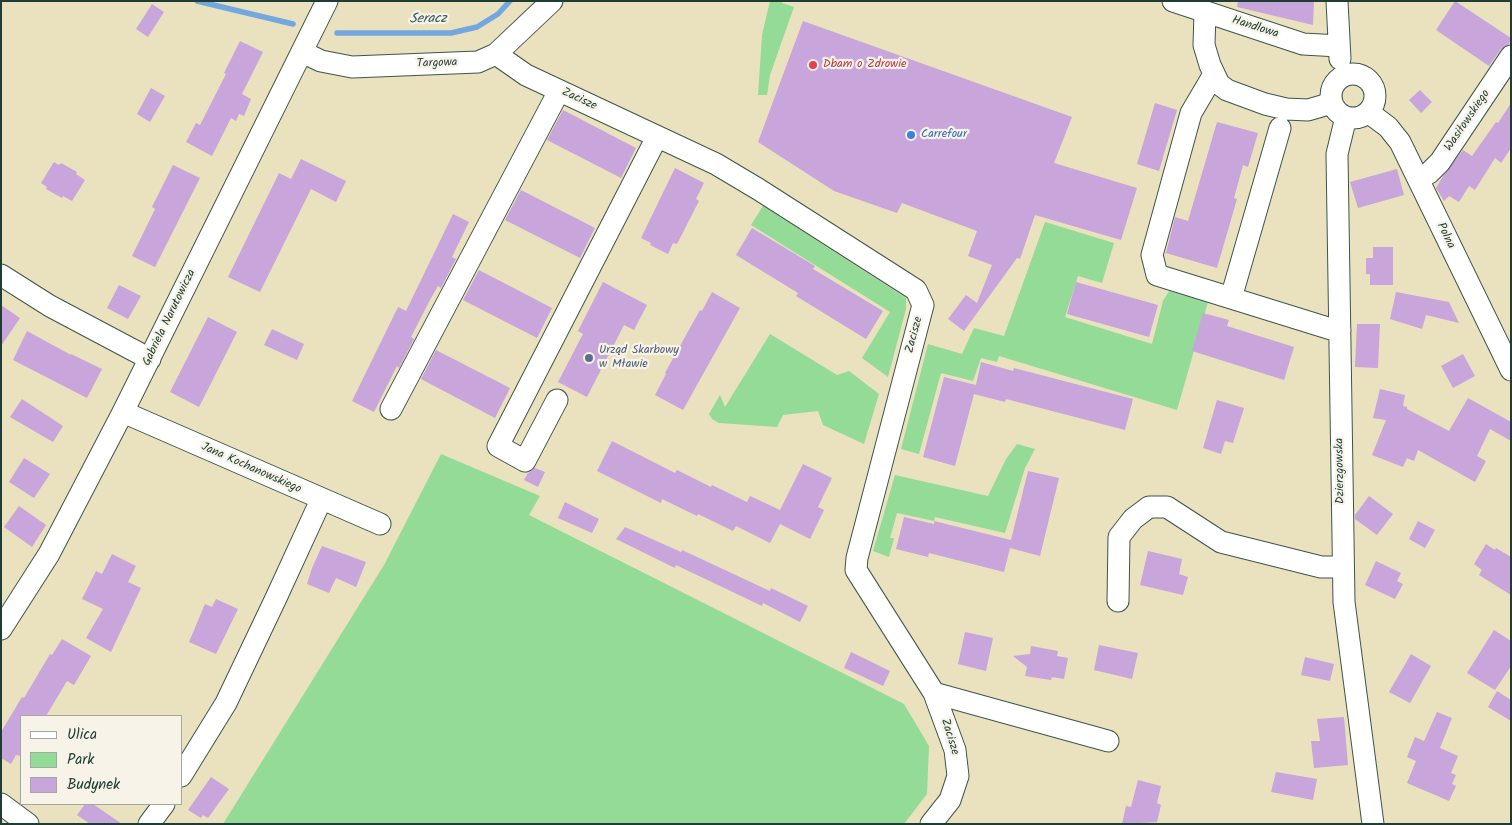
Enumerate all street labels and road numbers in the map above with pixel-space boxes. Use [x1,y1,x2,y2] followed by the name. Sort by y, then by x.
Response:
[1230,14,1280,42] street label: Handlowa
[416,56,458,72] street label: Targowa
[559,86,599,114] street label: Zacisze
[1442,88,1494,154] street label: Wasiłowskiego
[1433,221,1457,251] street label: Polna
[140,267,200,369] street label: Gabriela Narutowicza
[903,315,927,355] street label: Zacisze
[1333,438,1349,504] street label: Dzierzgowska
[199,440,303,498] street label: Jana Kochanowskiego
[937,717,961,757] street label: Zacisze

